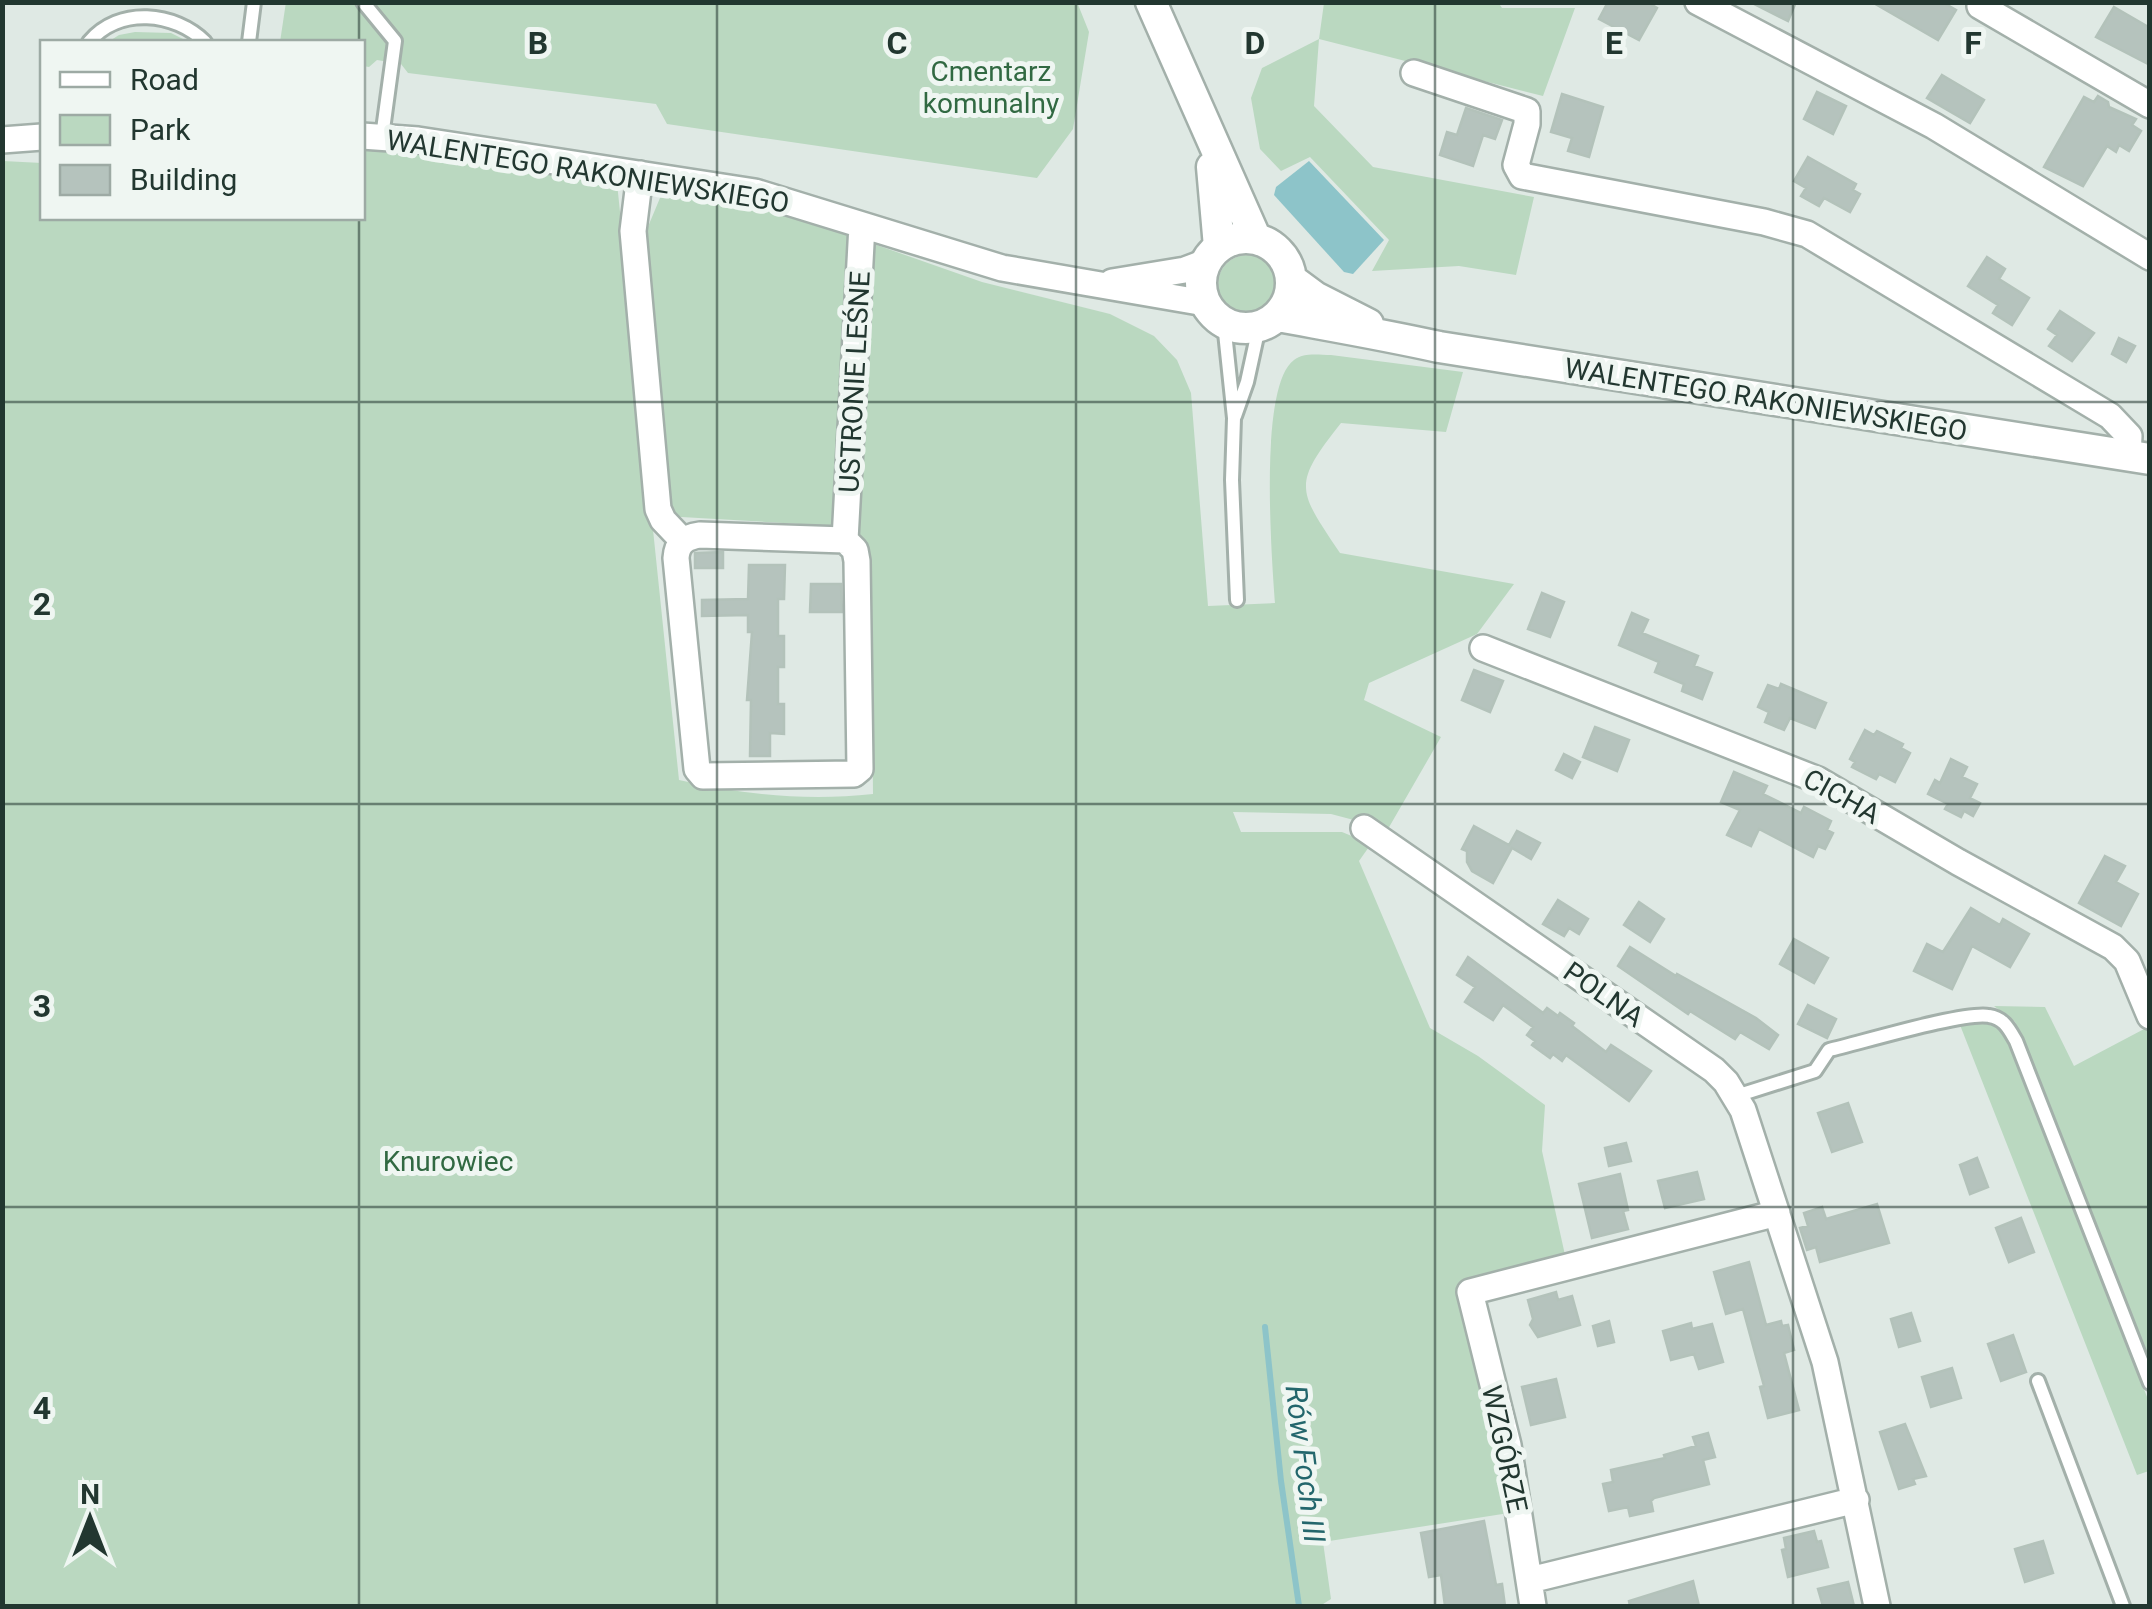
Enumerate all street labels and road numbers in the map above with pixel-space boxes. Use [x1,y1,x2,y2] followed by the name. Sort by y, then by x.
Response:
[384,123,792,220] street label: WALENTEGO RAKONIEWSKIEGO
[832,270,877,494] street label: USTRONIE LEŚNE
[1562,351,1970,448] street label: WALENTEGO RAKONIEWSKIEGO
[1798,762,1886,831] street label: CICHA
[1557,955,1650,1034] street label: POLNA
[1475,1382,1534,1516] street label: WZGÓRZE

